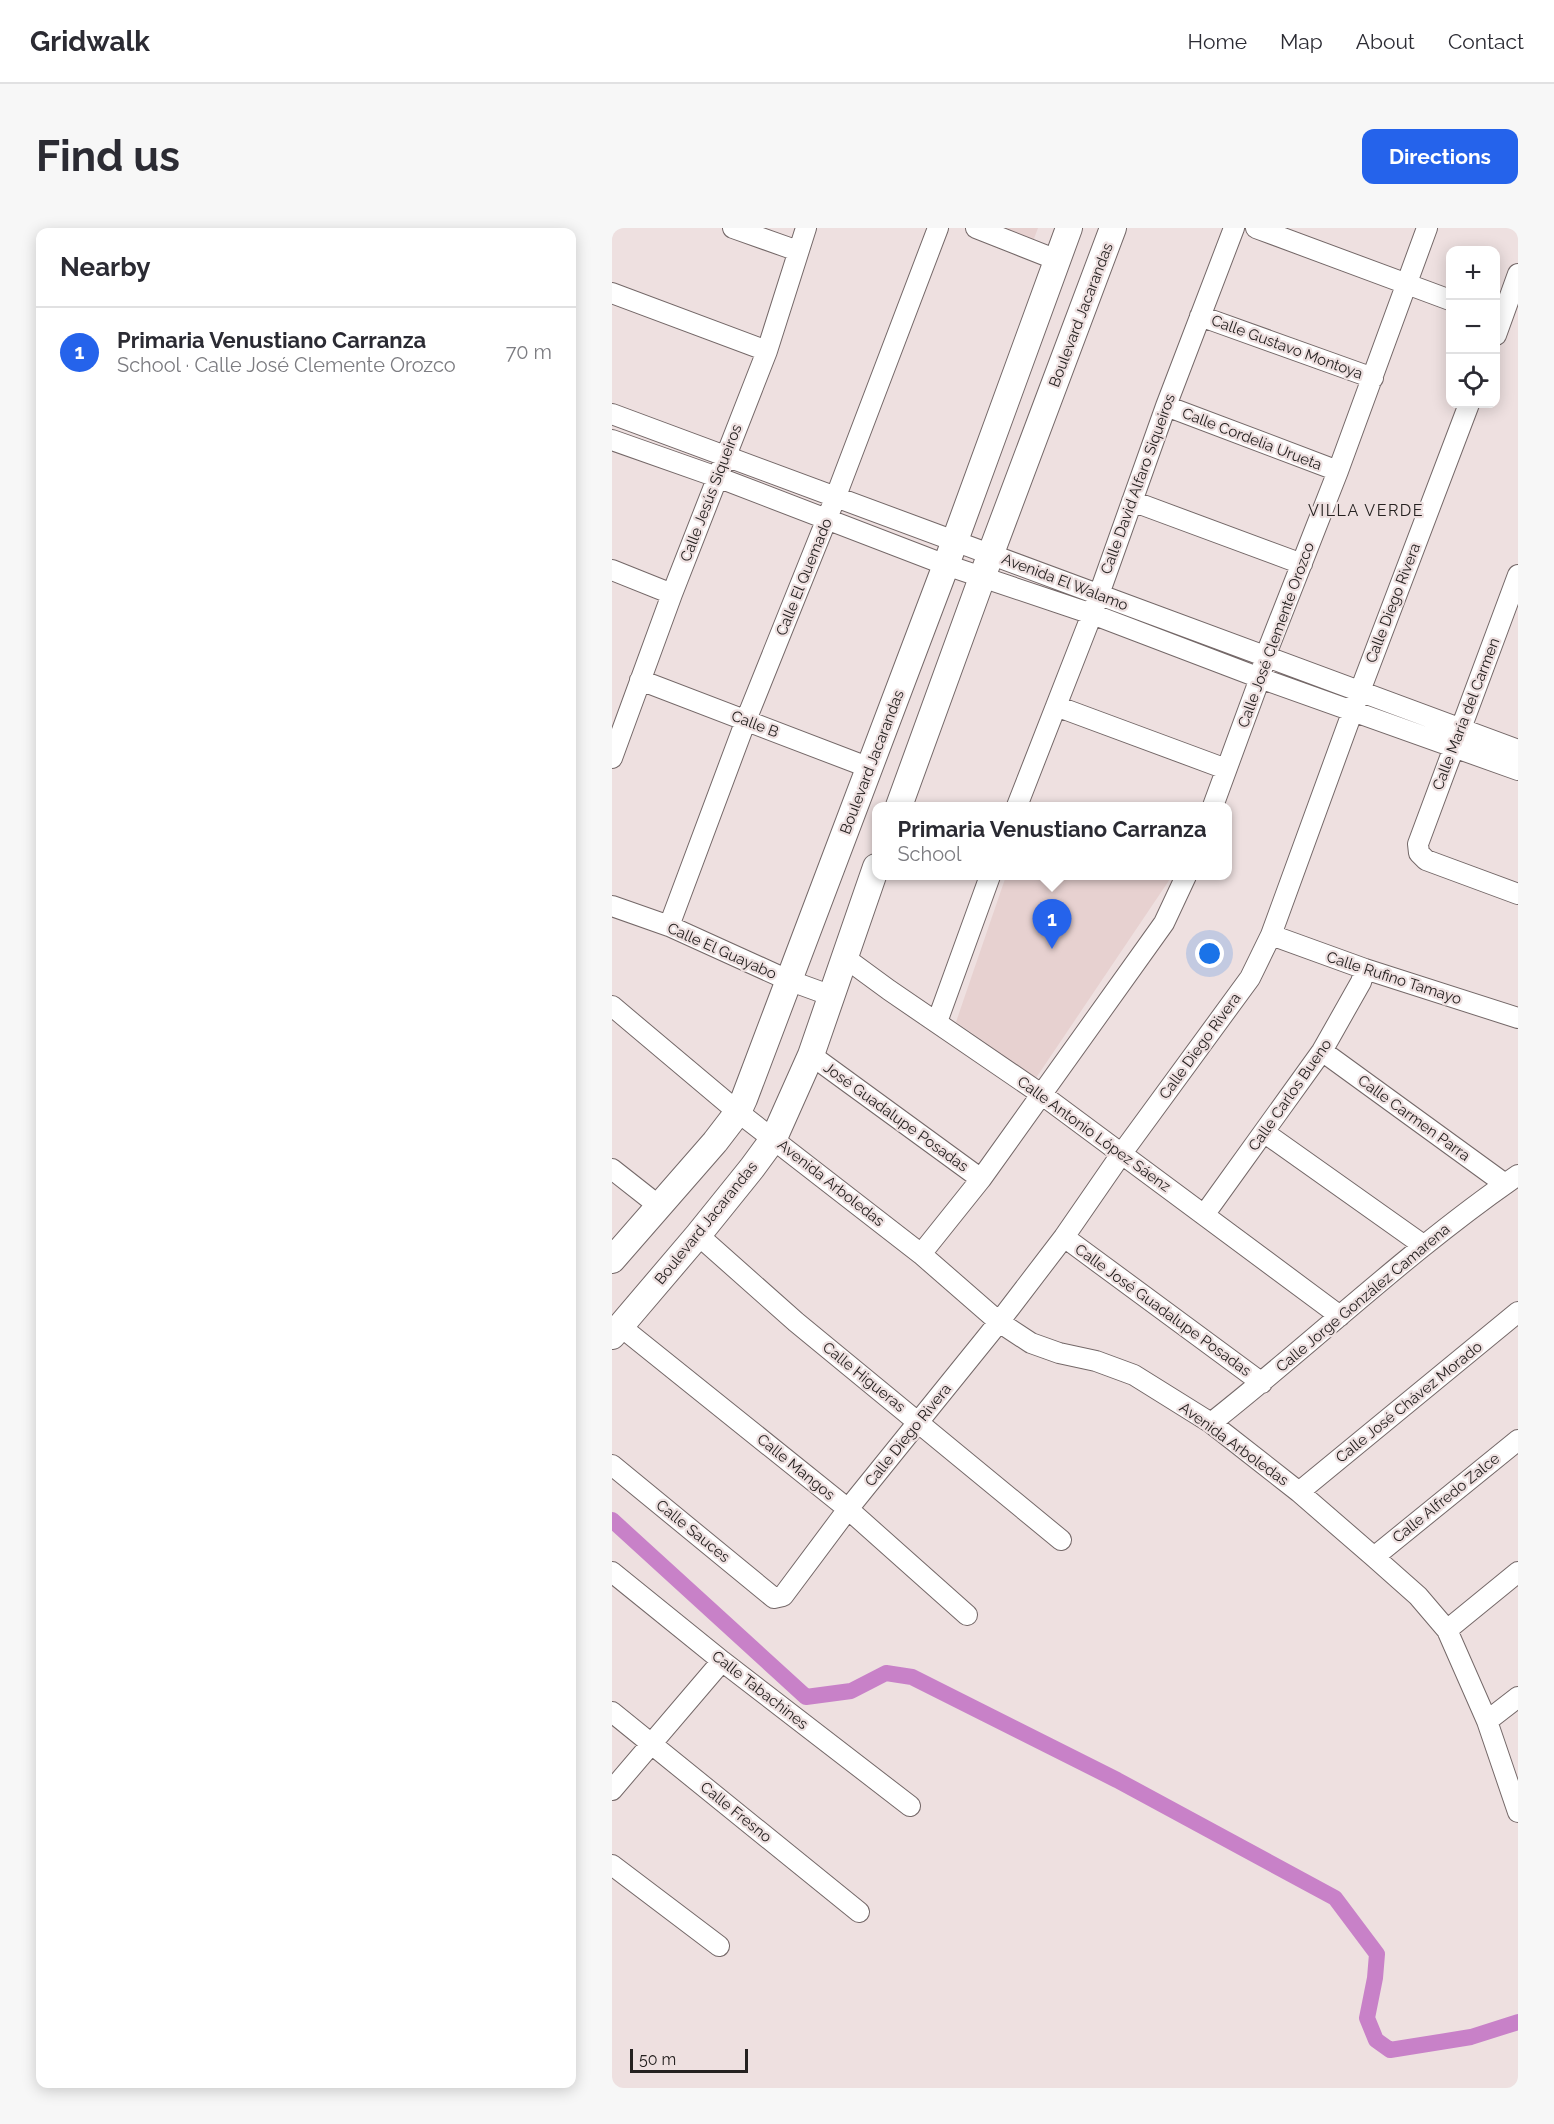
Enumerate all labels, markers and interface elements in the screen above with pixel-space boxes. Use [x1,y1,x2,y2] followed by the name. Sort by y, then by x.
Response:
[30,25,150,58] text: Gridwalk
[1188,29,1247,54] text: Home
[1280,29,1323,54] text: Map
[1356,29,1415,54] text: About
[1448,29,1524,54] text: Contact
[1362,129,1518,184] button: Directions
[36,132,180,181] text: Find us
[1045,240,1117,390] street label: Boulevard Jacarandas
[1446,246,1500,408] map controls
[1446,246,1500,300] button: +
[60,252,150,282] text: Nearby
[1446,300,1500,354] button: −
[1209,311,1365,383] street label: Calle Gustavo Montoya
[117,327,426,353] text: Primaria Venustiano Carranza
[75,340,84,364] text: 1
[506,340,552,364] text: 70 m
[117,353,456,377] text: School · Calle José Clemente Orozco
[1446,354,1500,408] button: locate
[1097,391,1179,577] street label: Calle David Alfaro Siqueiros
[1180,404,1324,474] street label: Calle Cordelia Urueta
[676,422,746,564] street label: Calle Jesús Siqueiros
[1308,501,1424,520] district label: VILLA VERDE
[772,516,836,638] street label: Calle El Quemado
[1234,540,1318,730] street label: Calle José Clemente Orozco
[1362,540,1424,666] street label: Calle Diego Rivera
[999,550,1131,614] street label: Avenida El Walamo
[1429,635,1503,793] street label: Calle María del Carmen
[836,687,908,837] street label: Boulevard Jacarandas
[729,707,781,741] street label: Calle B
[872,802,1232,880] popup
[897,816,1207,842] text: Primaria Venustiano Carranza
[897,842,961,866] text: School
[1032,900,1072,949] pin: 1
[665,919,779,983] street label: Calle El Guayabo
[1195,939,1224,968] your location
[1324,948,1464,1008] street label: Calle Rufino Tamayo
[1155,989,1245,1103] street label: Calle Diego Rivera
[1245,1036,1335,1154] street label: Calle Carlos Bueno
[820,1058,972,1176] street label: José Guadalupe Posadas
[1354,1071,1474,1165] street label: Calle Carmen Parra
[1014,1072,1174,1196] street label: Calle Antonio López Sáenz
[774,1136,888,1230] street label: Avenida Arboledas
[651,1158,761,1288] street label: Boulevard Jacarandas
[1273,1220,1453,1376] street label: Calle Jorge González Camarena
[1071,1240,1255,1380] street label: Calle José Guadalupe Posadas
[1332,1337,1486,1467] street label: Calle José Chávez Morado
[819,1338,909,1416] street label: Calle Higueras
[861,1380,955,1490] street label: Calle Diego Rivera
[1176,1398,1292,1490] street label: Avenida Arboledas
[754,1430,838,1504] street label: Calle Mangos
[1389,1449,1503,1547] street label: Calle Alfredo Zalce
[652,1496,734,1566] street label: Calle Sauces
[708,1647,812,1733] street label: Calle Tabachines
[697,1778,775,1846] street label: Calle Fresno
[630,2046,748,2074] scale bar
[639,2050,676,2069] text: 50 m

